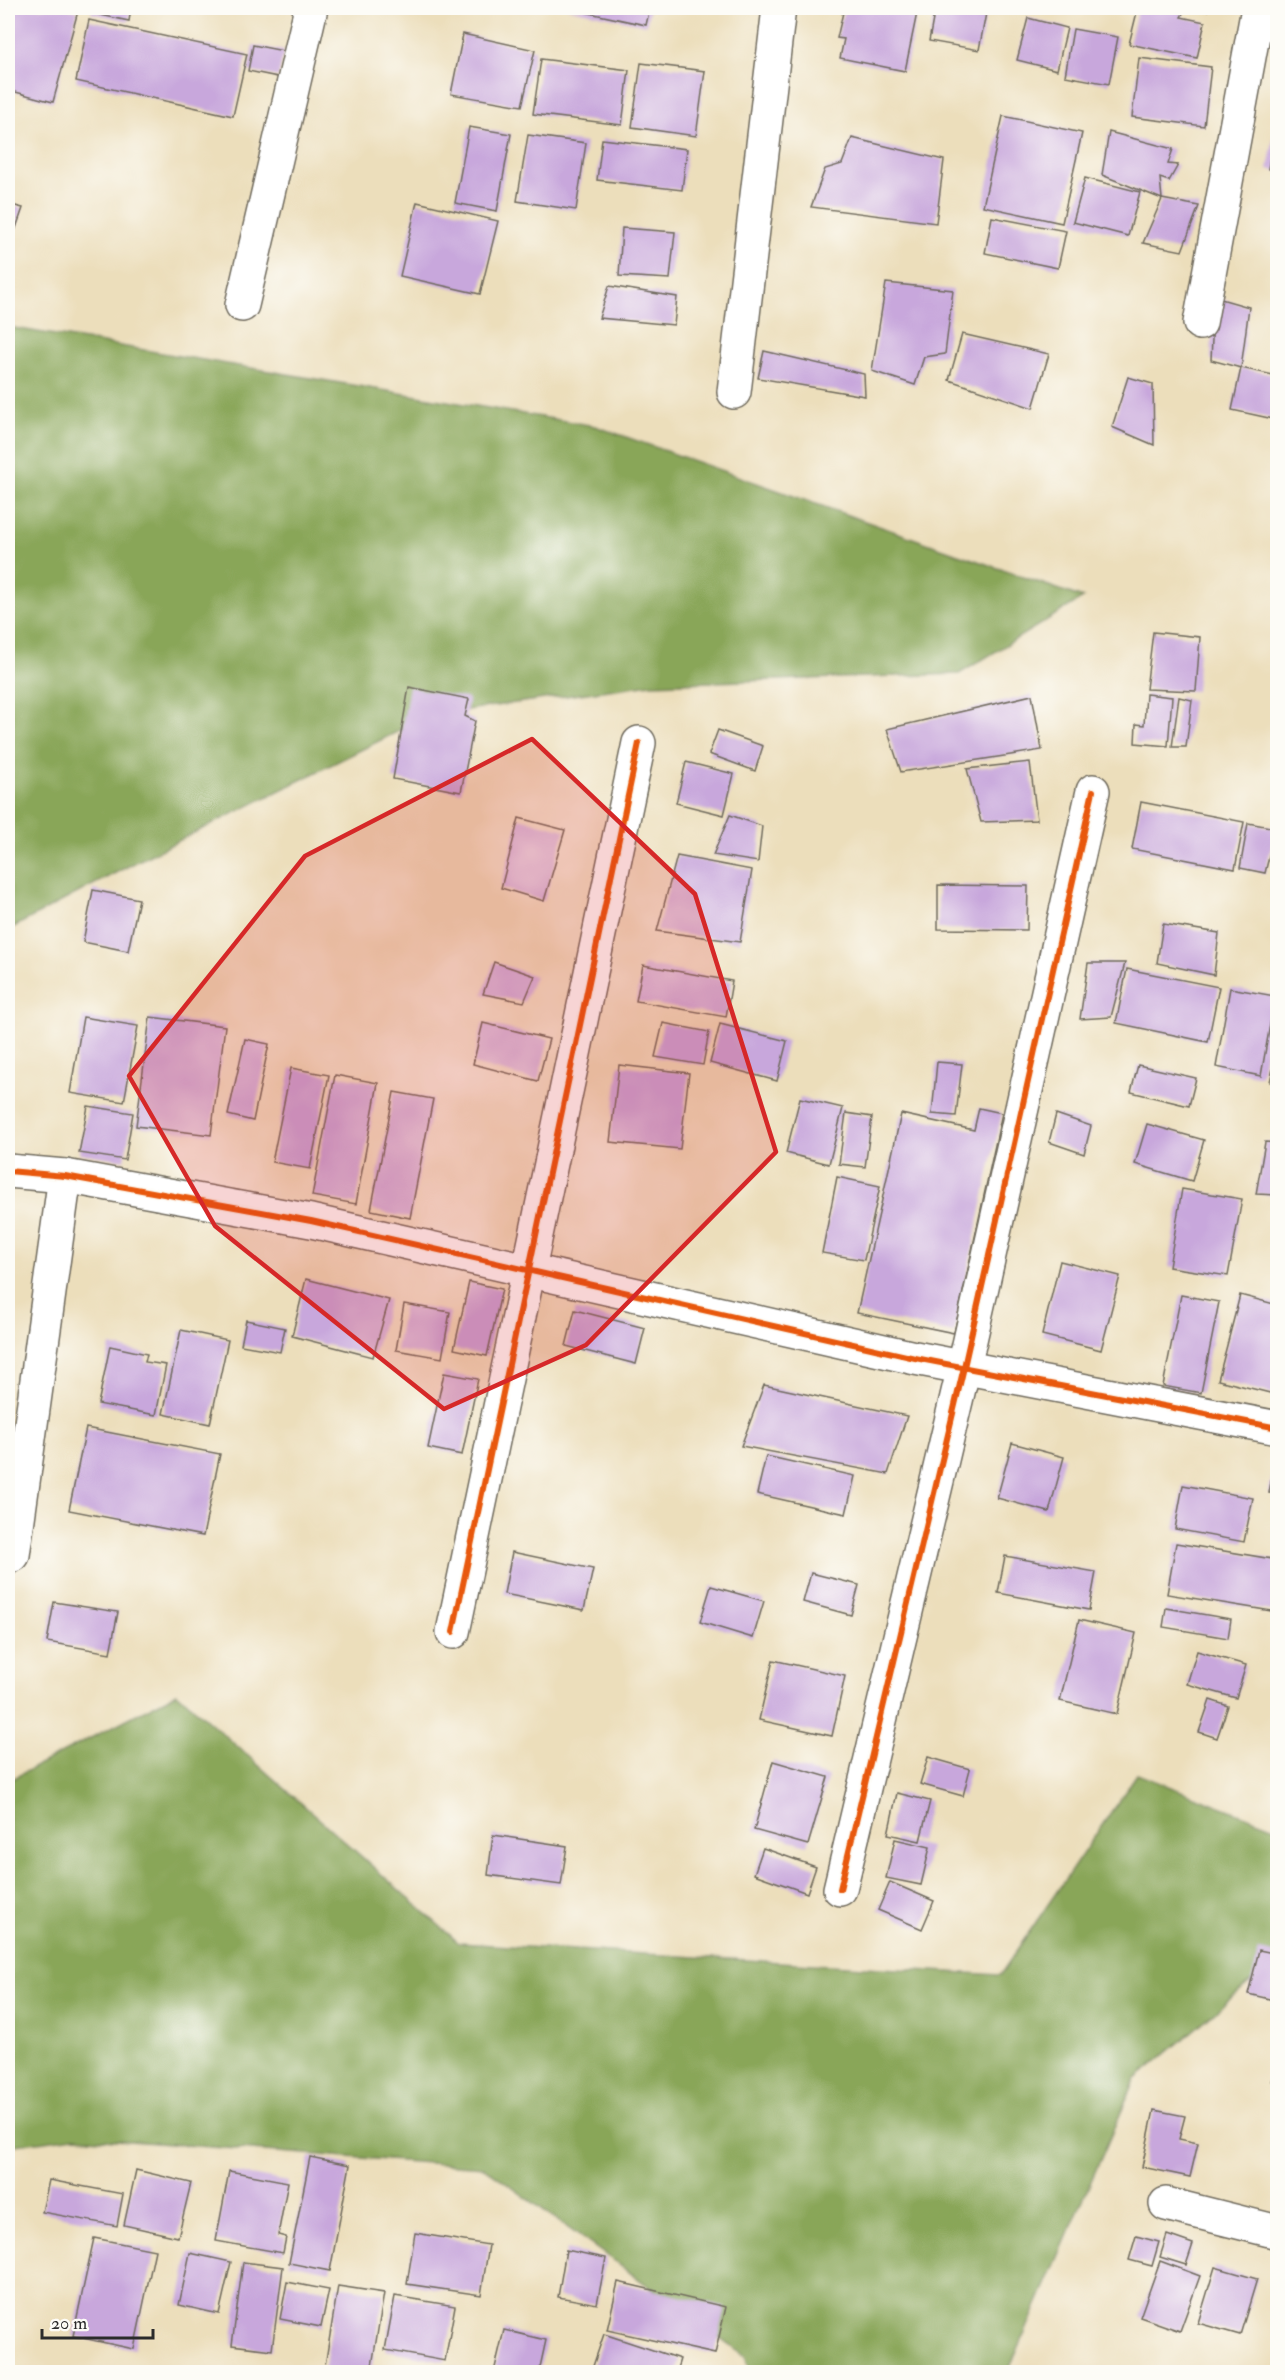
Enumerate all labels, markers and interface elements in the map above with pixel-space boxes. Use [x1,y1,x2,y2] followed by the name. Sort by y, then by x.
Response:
[42,2302,153,2340] scale bar
[51,2312,87,2335] text: 20 m

